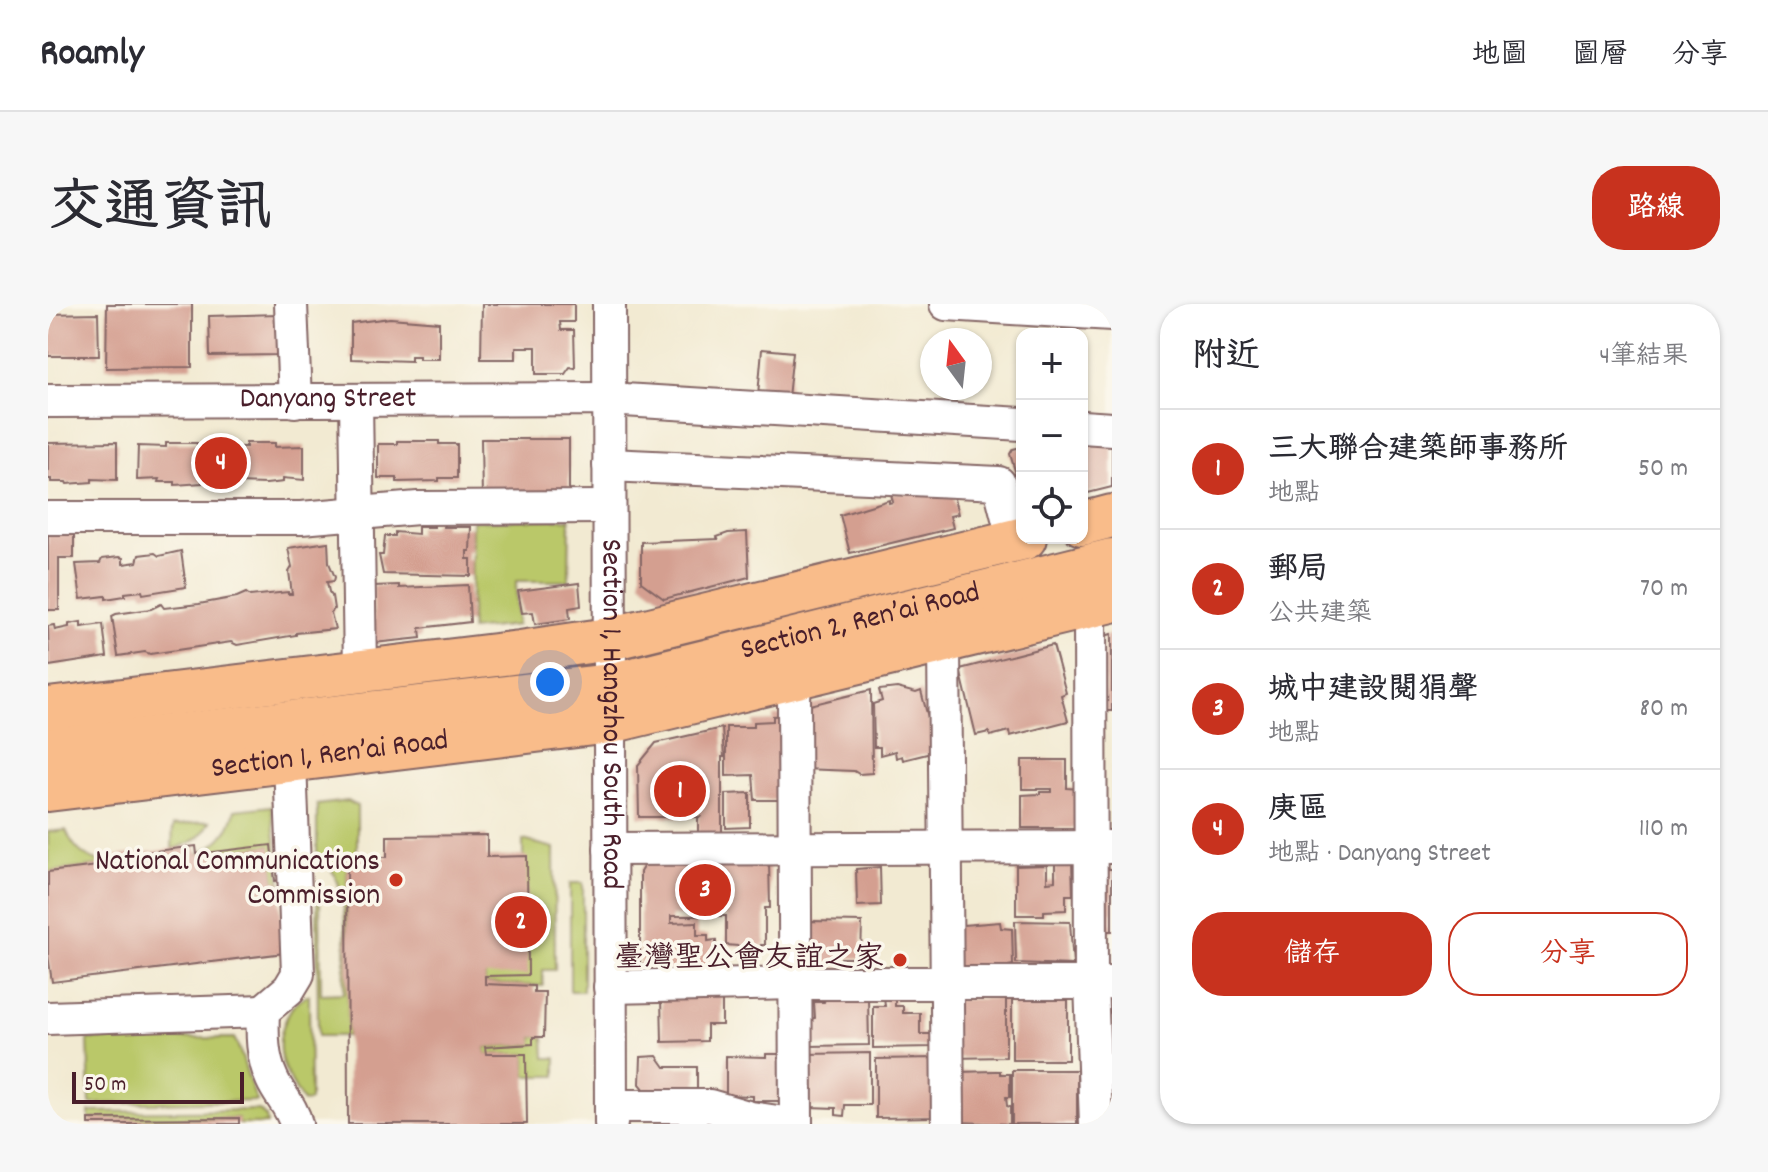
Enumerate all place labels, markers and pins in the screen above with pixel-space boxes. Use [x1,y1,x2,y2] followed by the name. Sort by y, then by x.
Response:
[195,433,247,493] pin: 4
[654,761,706,821] pin: 1
[95,842,380,919] place label: National Communications Commission
[679,860,731,920] pin: 3
[387,871,405,889] marker: National Communications Commission
[495,892,547,952] pin: 2
[614,939,884,982] place label: 臺灣聖公會友誼之家
[891,951,909,969] marker: 臺灣聖公會友誼之家

